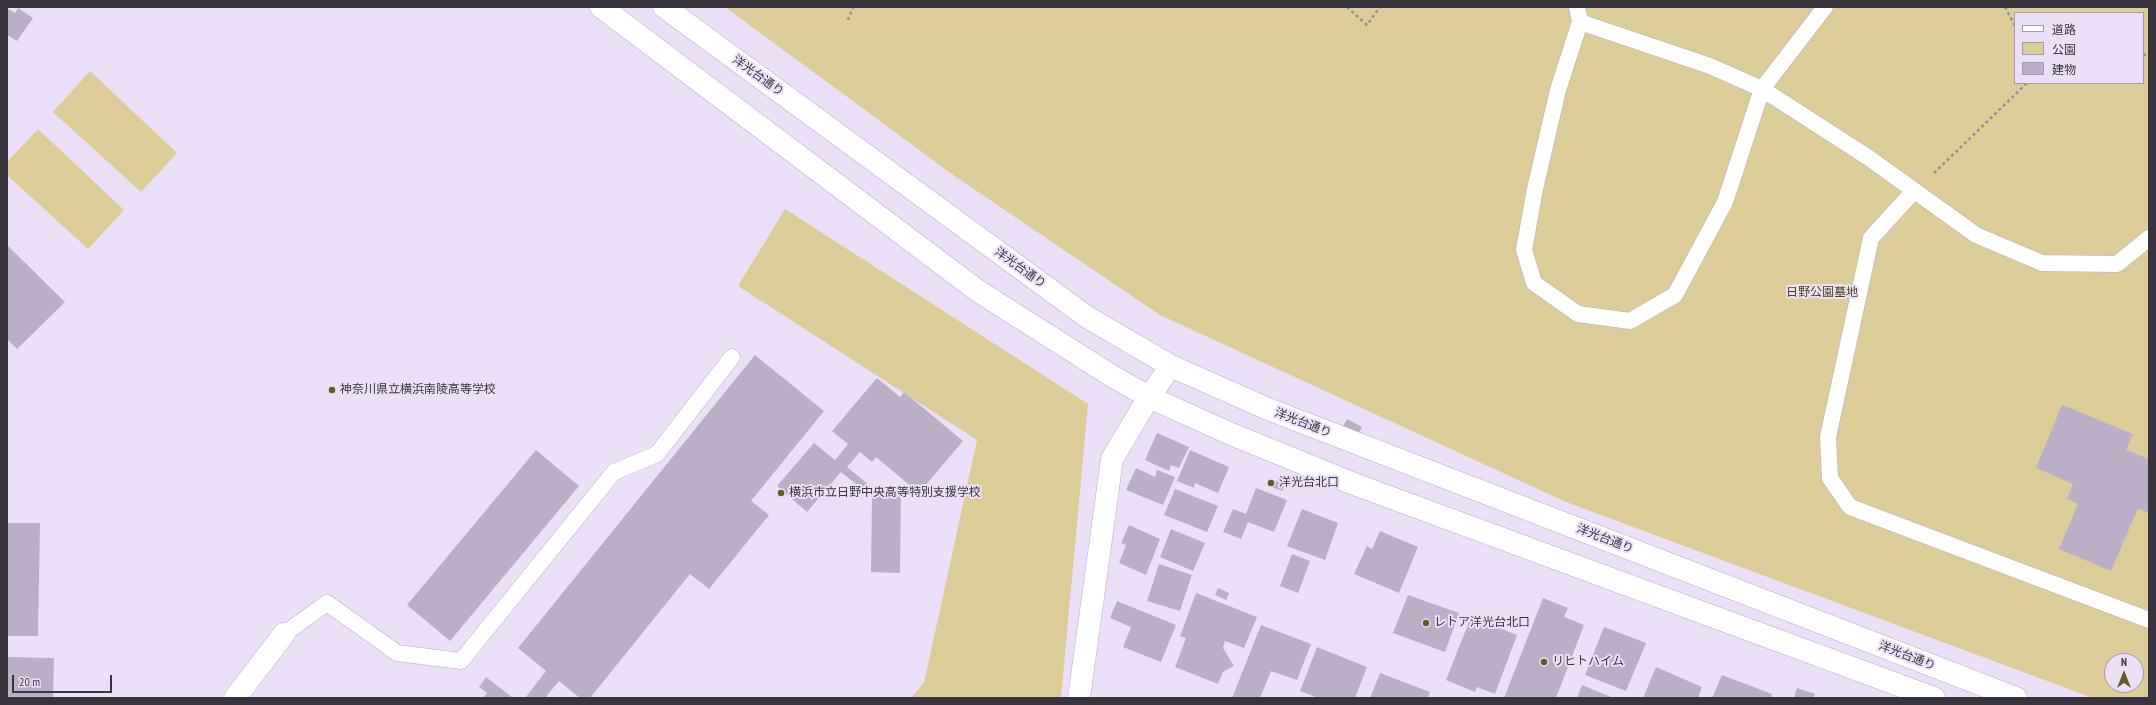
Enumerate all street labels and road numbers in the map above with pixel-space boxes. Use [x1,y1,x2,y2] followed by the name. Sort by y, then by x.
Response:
[729,53,787,99] street label: 洋光台通り
[991,245,1049,291] street label: 洋光台通り
[1272,406,1334,440] street label: 洋光台通り
[1574,522,1636,556] street label: 洋光台通り
[1876,639,1938,673] street label: 洋光台通り

